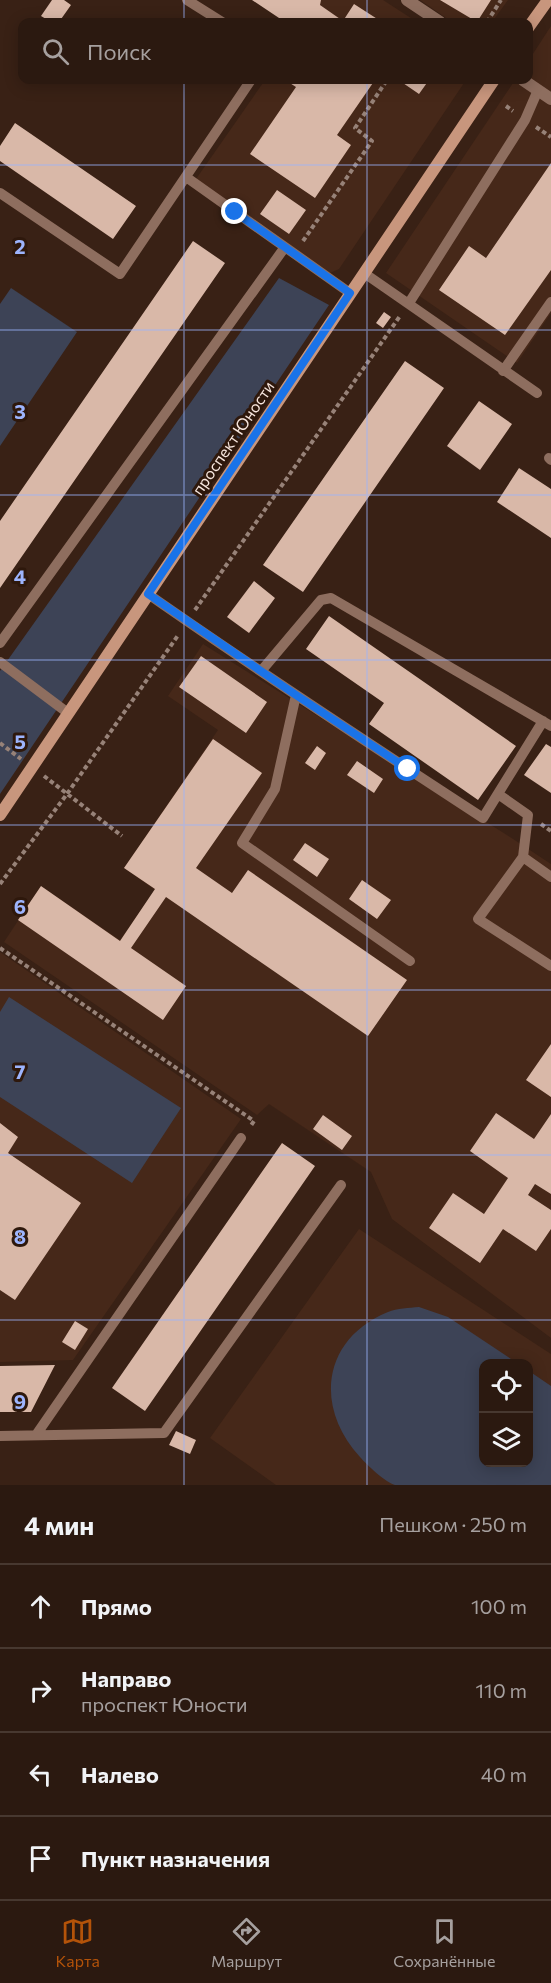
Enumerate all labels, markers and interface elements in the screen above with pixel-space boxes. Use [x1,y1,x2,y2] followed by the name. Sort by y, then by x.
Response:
[18,18,533,84] search box
[39,35,72,68] icon: search
[87,38,152,65] text: Поиск
[221,198,247,224] route end
[14,234,26,258] text: 2
[187,377,278,498] street label: проспект Юности
[14,399,26,423] text: 3
[14,564,26,588] text: 4
[14,729,26,753] text: 5
[394,755,420,781] route start
[14,894,26,918] text: 6
[15,1059,26,1083] text: 7
[14,1224,26,1248] text: 8
[479,1359,533,1467] map controls
[479,1359,533,1413] button: locate
[14,1389,26,1413] text: 9
[479,1413,533,1467] button: layers
[24,1509,94,1540] text: 4 мин
[379,1512,527,1536] text: Пешком · 250 m
[24,1590,57,1623] icon: ahead
[81,1593,152,1620] text: Прямо
[471,1594,527,1618] text: 100 m
[81,1665,171,1692] text: Направо
[24,1674,57,1707] icon: right
[476,1678,527,1702] text: 110 m
[81,1692,248,1716] text: проспект Юности
[24,1758,57,1791] icon: left
[81,1761,159,1788] text: Налево
[481,1762,527,1786] text: 40 m
[24,1842,57,1875] icon: arrive
[81,1845,270,1872] text: Пункт назначения
[56,1915,100,1970] tab: Карта
[211,1915,282,1970] tab: Маршрут
[393,1915,495,1970] tab: Сохранённые

